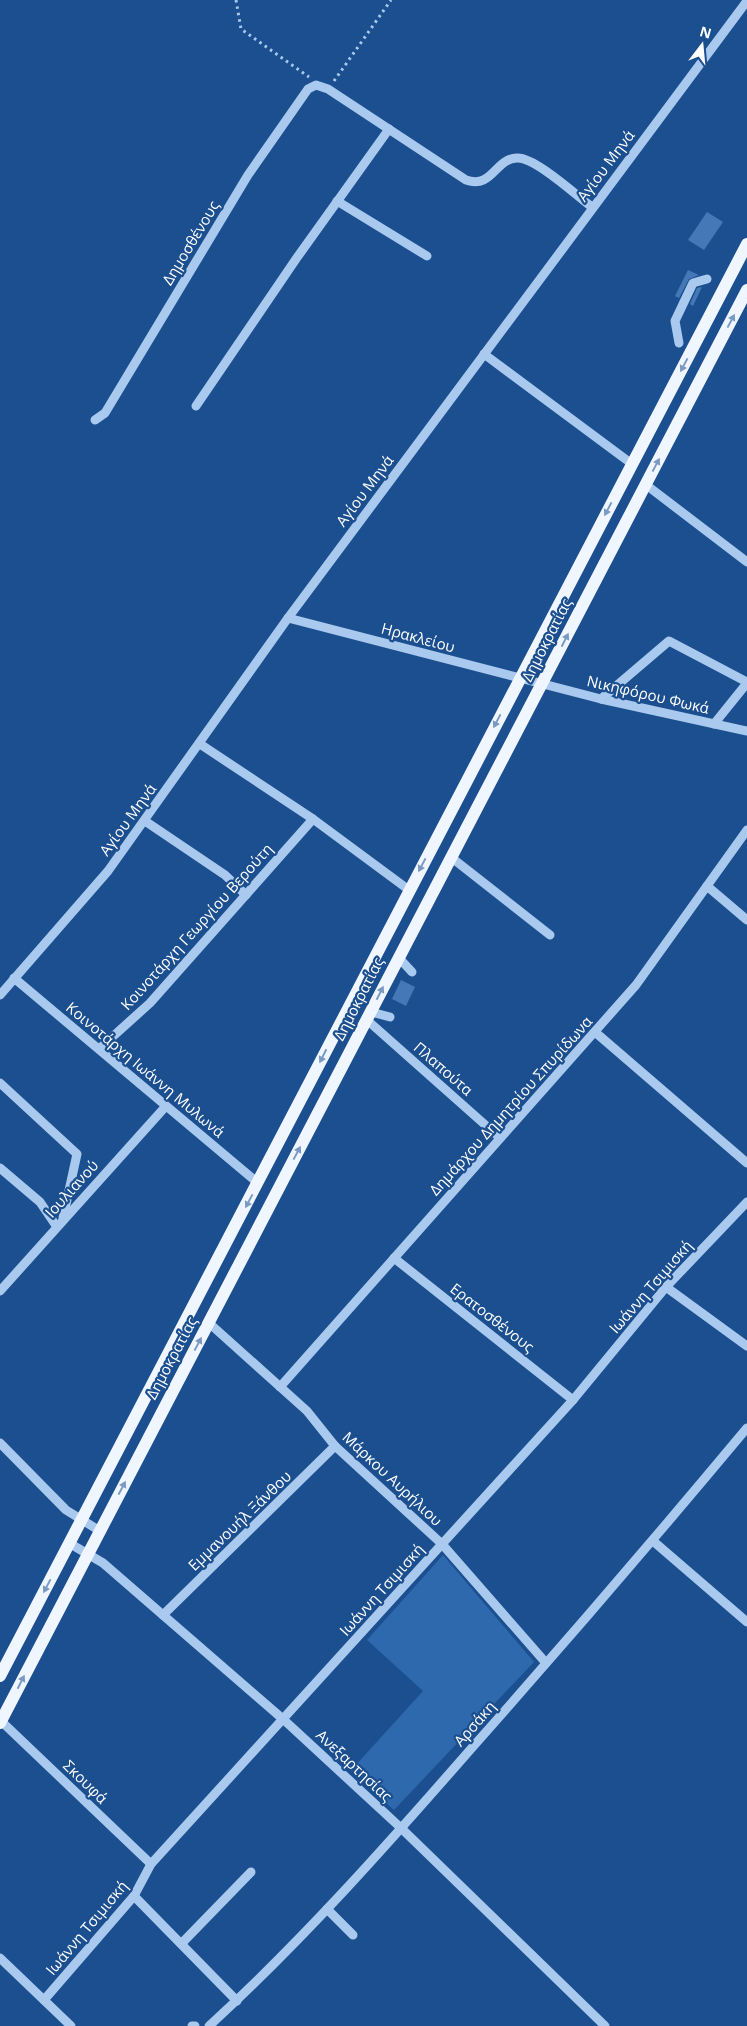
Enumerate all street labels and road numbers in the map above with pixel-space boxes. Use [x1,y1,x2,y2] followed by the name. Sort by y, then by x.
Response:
[572,126,639,205] street label: Αγίου Μηνά
[157,197,223,288] street label: Δημοσθένους
[331,451,398,530] street label: Αγίου Μηνά
[517,595,576,685] street label: Δημοκρατίας
[379,618,457,656] street label: Ηρακλείου
[585,670,711,718] street label: Νικηφόρου Φωκά
[94,779,160,859] street label: Αγίου Μηνά
[116,839,277,1014] street label: Κοινοτάρχη Γεωργίου Βερούτη
[329,954,388,1044] street label: Δημοκρατίας
[62,997,229,1141] street label: Κοινοτάρχη Ιωάννη Μυλωνά
[424,1011,596,1199] street label: Δημάρχου Δημητρίου Σπυρίδωνα
[410,1037,478,1100] street label: Πλαπούτα
[40,1155,102,1221] street label: Ιουλιανού
[604,1235,696,1337] street label: Ιωάννη Τσιμισκή
[447,1278,539,1356] street label: Ερατοσθένους
[141,1313,201,1402] street label: Δημοκρατίας
[338,1427,447,1530] street label: Μάρκου Αυρήλιου
[183,1466,295,1575] street label: Εμμανουήλ Ξάνθου
[335,1539,428,1640] street label: Ιωάννη Τσιμισκή
[449,1696,499,1750] street label: Αρσάκη
[312,1725,397,1806] street label: Ανεξαρτησίας
[59,1755,112,1807] street label: Σκουφά
[41,1876,132,1979] street label: Ιωάννη Τσιμισκή

